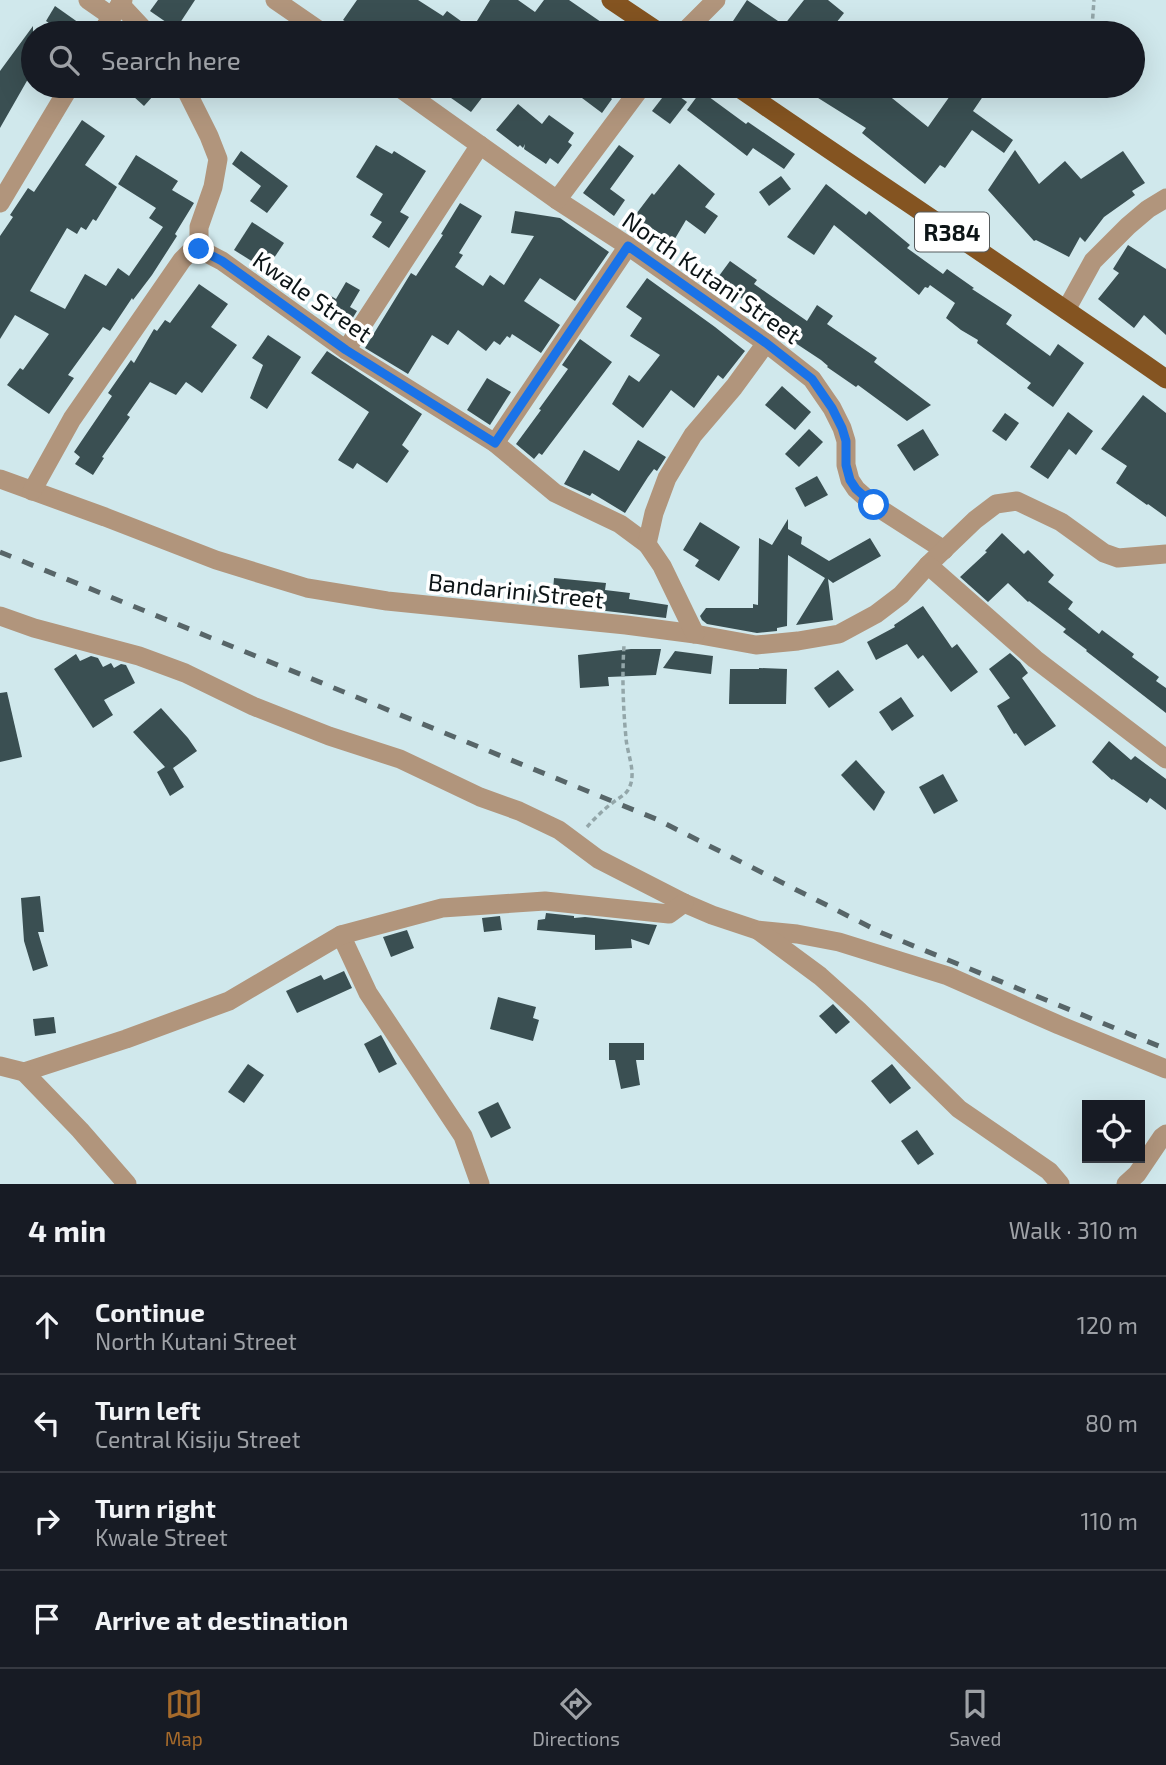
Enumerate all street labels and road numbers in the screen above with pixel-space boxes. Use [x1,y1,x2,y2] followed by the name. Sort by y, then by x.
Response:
[617,205,807,349] street label: North Kutani Street
[915,213,989,252] road number: R384
[248,244,378,348] street label: Kwale Street
[427,566,605,614] street label: Bandarini Street

